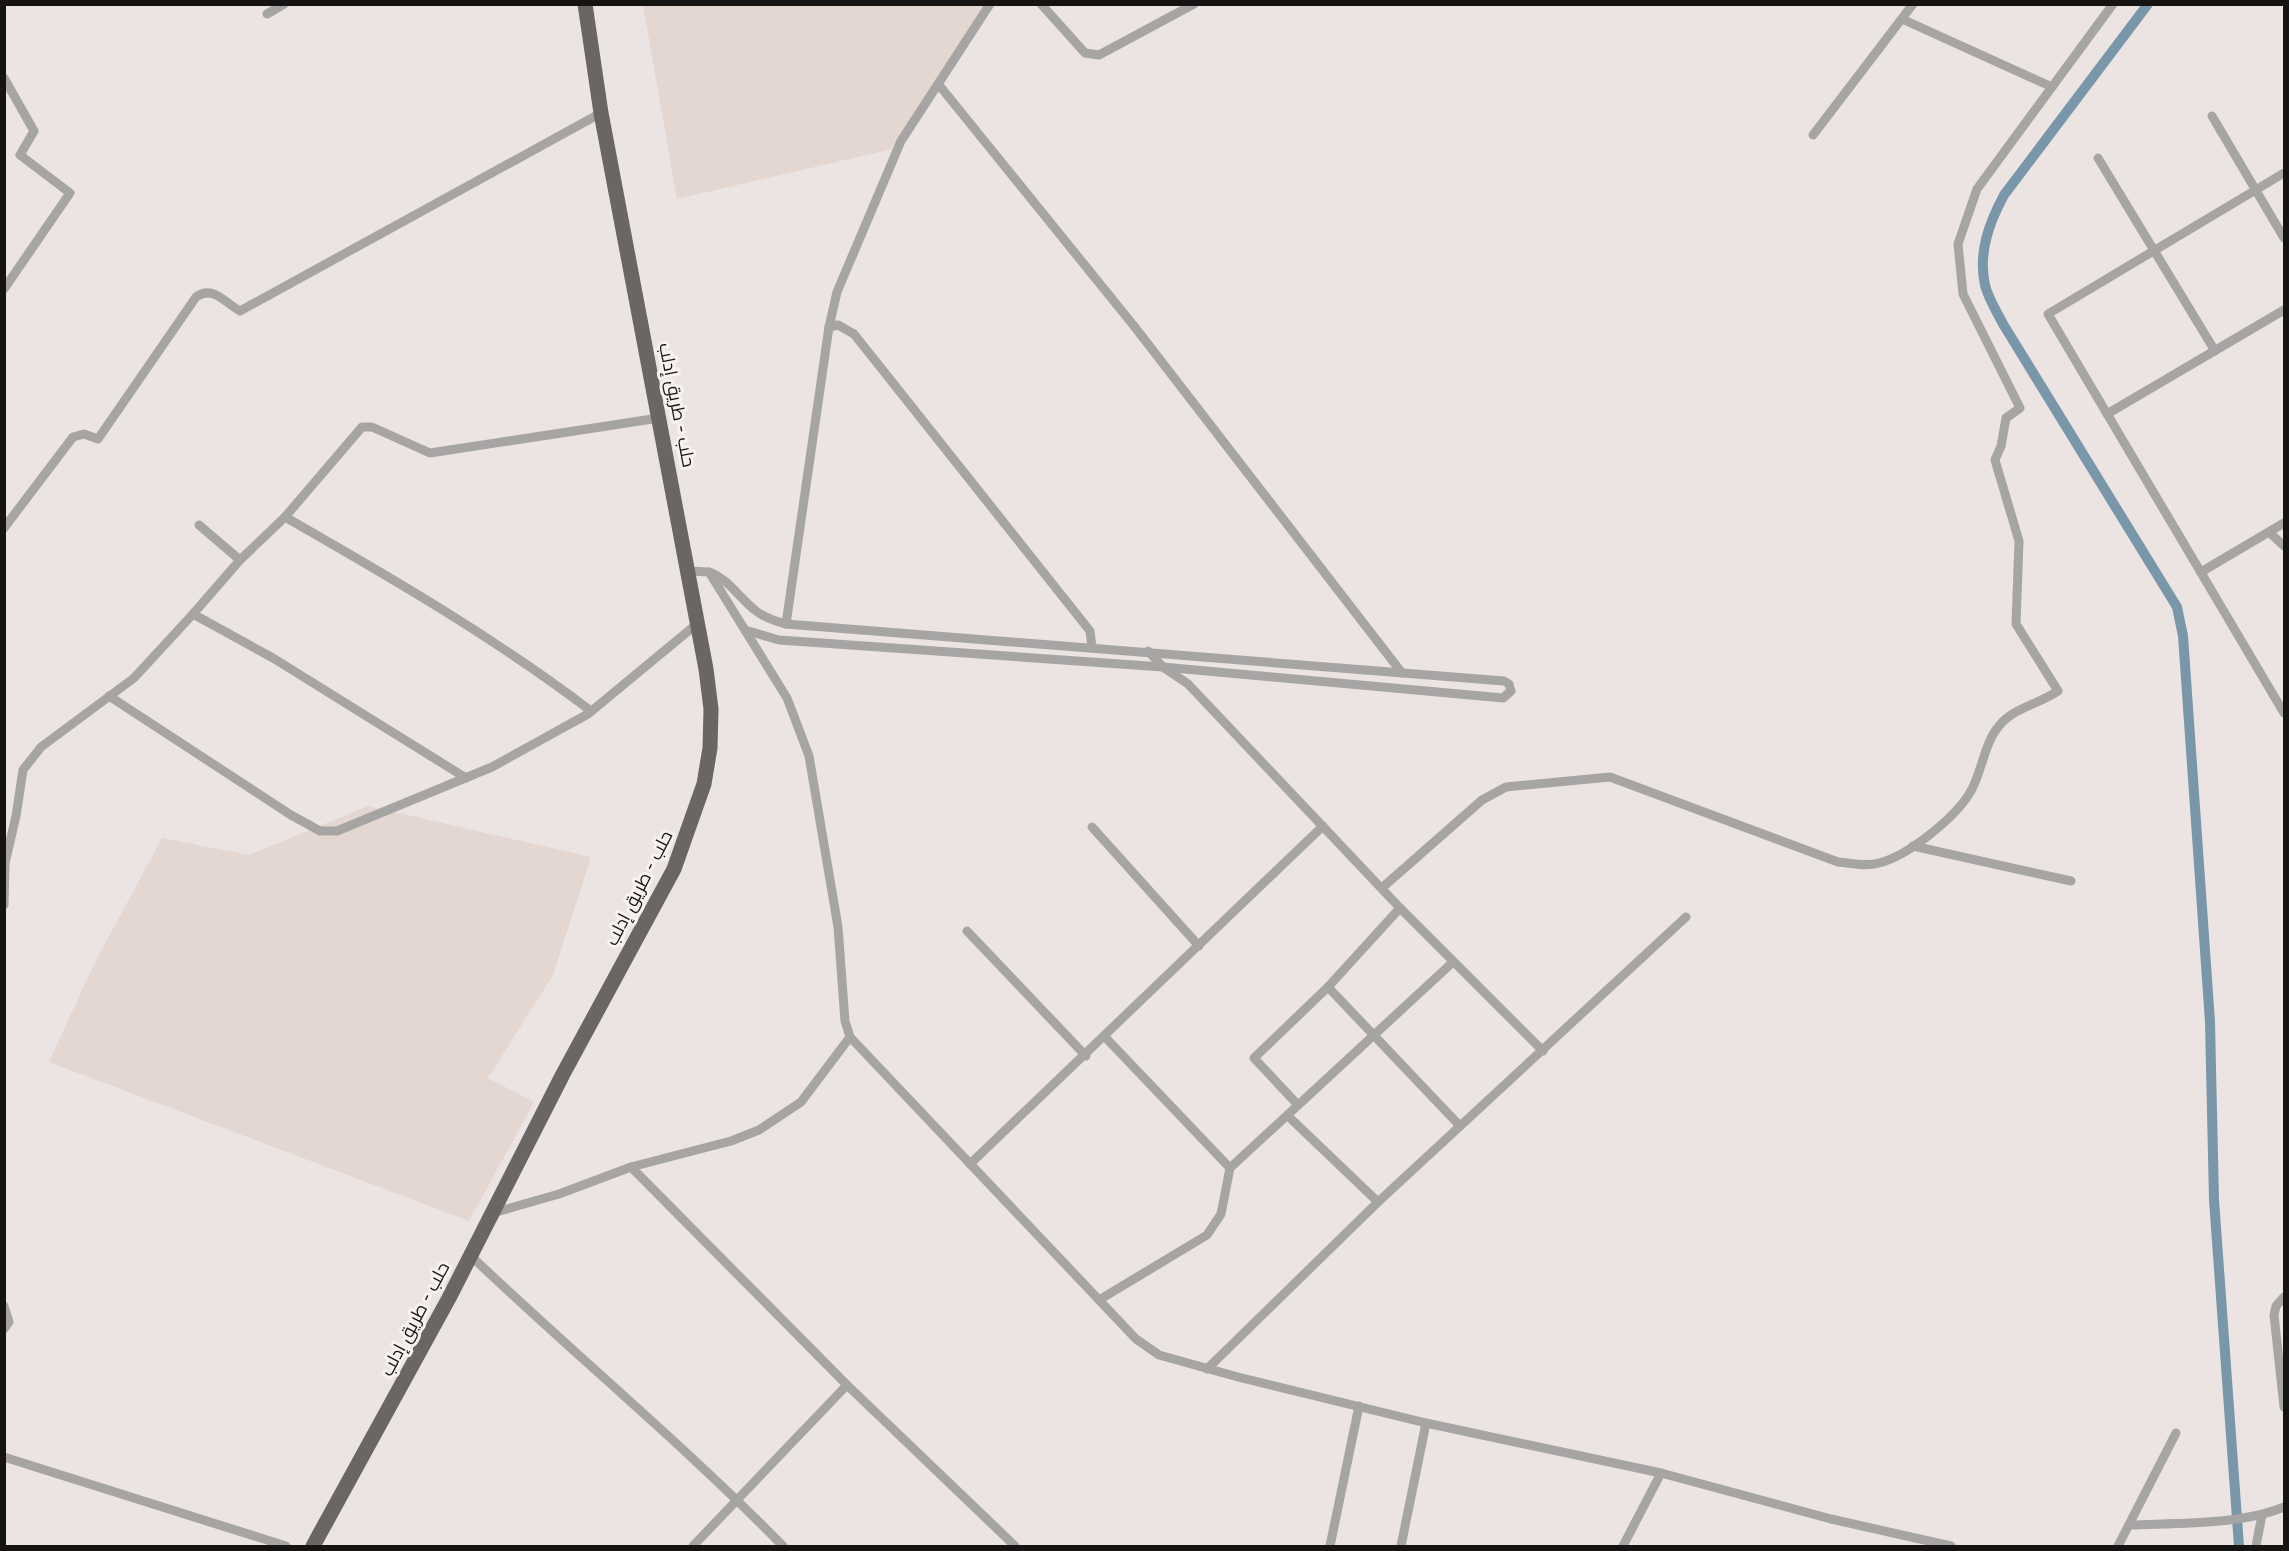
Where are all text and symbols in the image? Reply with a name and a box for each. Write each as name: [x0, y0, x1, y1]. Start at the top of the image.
street label: حلب - طريق إدلب: [653, 341, 700, 469]
street label: حلب - طريق إدلب: [601, 827, 678, 950]
street label: حلب - طريق إدلب: [376, 1258, 455, 1380]

